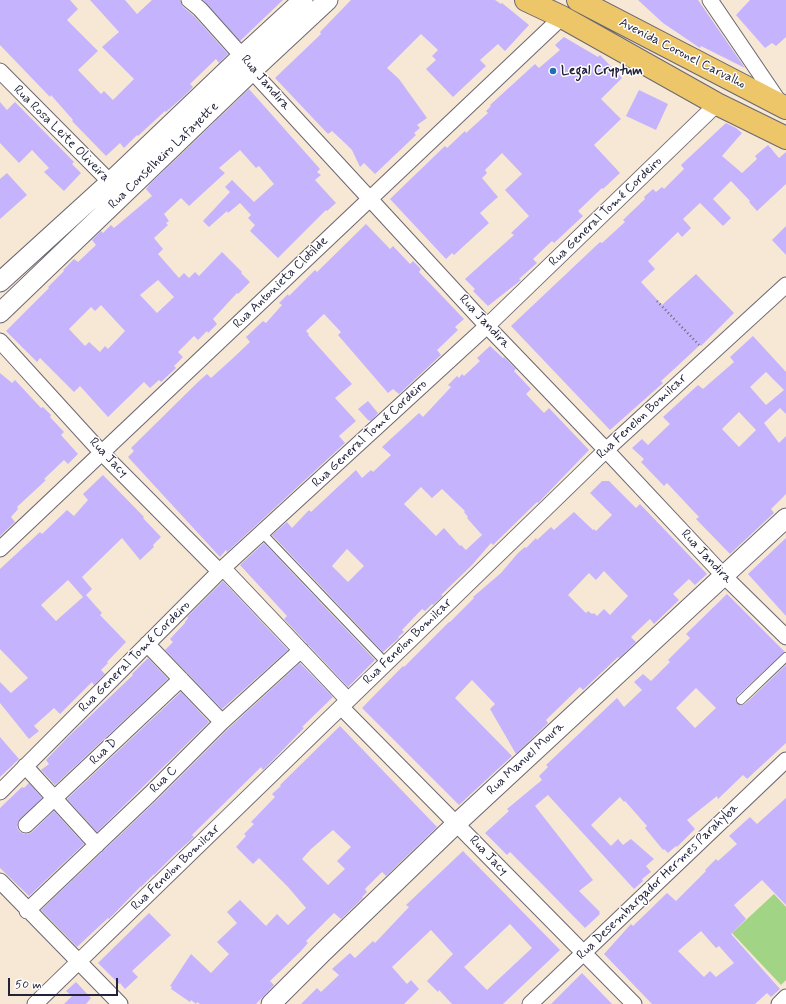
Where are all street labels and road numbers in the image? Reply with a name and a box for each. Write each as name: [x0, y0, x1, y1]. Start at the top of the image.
street label: Avenida Coronel Carvalho: [616, 15, 748, 93]
street label: Rua Jandira: [237, 52, 293, 114]
street label: Rua Rosa Leite Oliveira: [10, 83, 112, 185]
street label: Rua Conselheiro Lafayette: [106, 99, 222, 213]
street label: Rua General Tomé Cordeiro: [546, 154, 666, 270]
street label: Rua Antonieta Clotilde: [230, 234, 332, 332]
street label: Rua Jandira: [455, 292, 513, 352]
street label: Rua Fenelon Bomilcar: [594, 371, 690, 463]
street label: Rua General Tomé Cordeiro: [309, 377, 431, 491]
street label: Rua Jacy: [85, 435, 131, 481]
street label: Rua Jandira: [677, 527, 735, 587]
street label: Rua Fenelon Bomilcar: [360, 596, 456, 688]
street label: Rua General Tomé Cordeiro: [76, 598, 194, 716]
street label: Rua Manuel Moura: [484, 719, 568, 799]
street label: Rua D: [87, 735, 121, 769]
street label: Rua C: [147, 763, 181, 797]
street label: Rua Desembargador Hermes Parahyba: [574, 800, 742, 964]
street label: Rua Fenelon Bomilcar: [128, 822, 224, 914]
street label: Rua Jacy: [465, 833, 511, 879]

